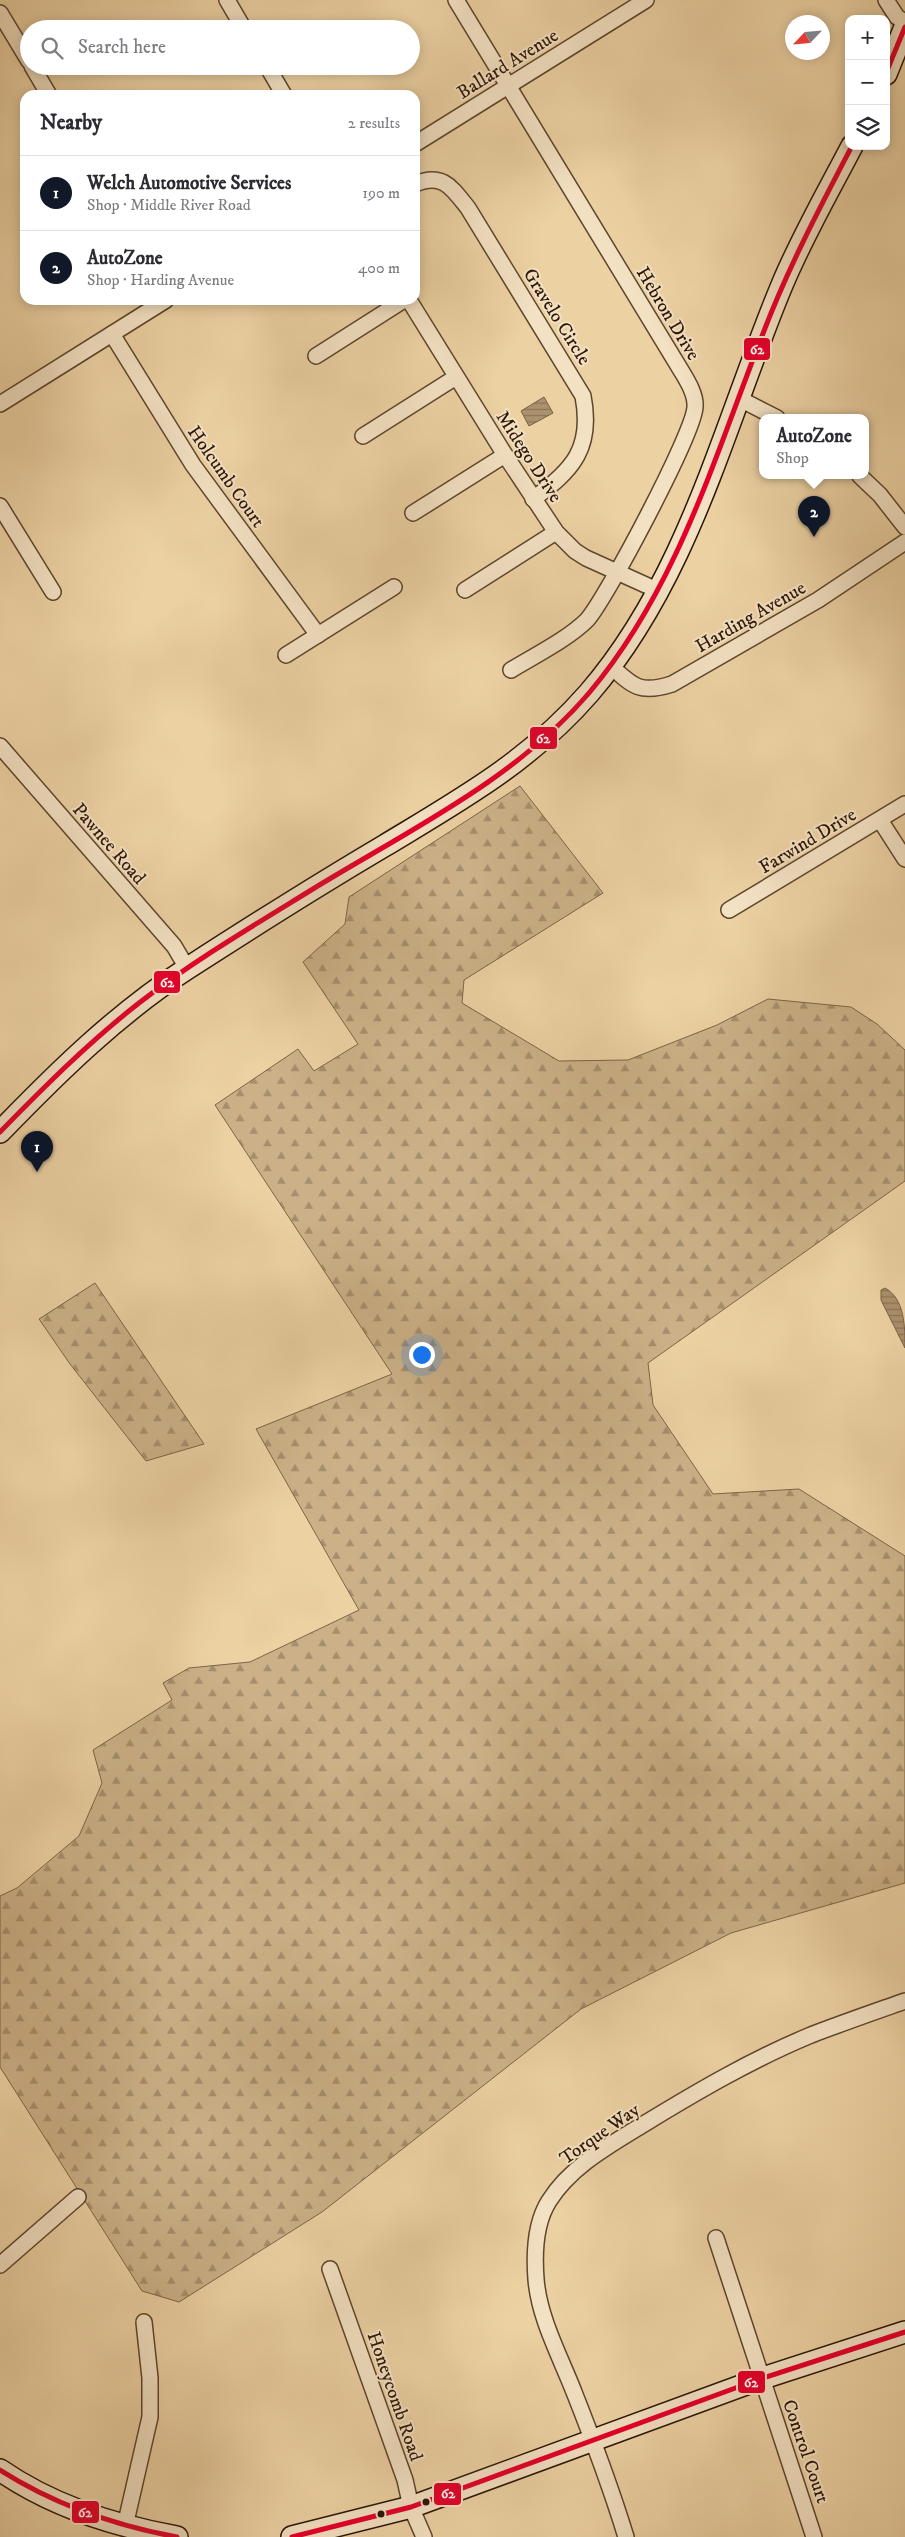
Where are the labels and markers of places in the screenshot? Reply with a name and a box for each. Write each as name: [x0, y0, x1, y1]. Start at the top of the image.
pin: 2: [798, 496, 830, 537]
pin: 1: [21, 1131, 53, 1172]
unlabelled marker: [421, 2497, 431, 2507]
unlabelled marker: [376, 2509, 386, 2519]

